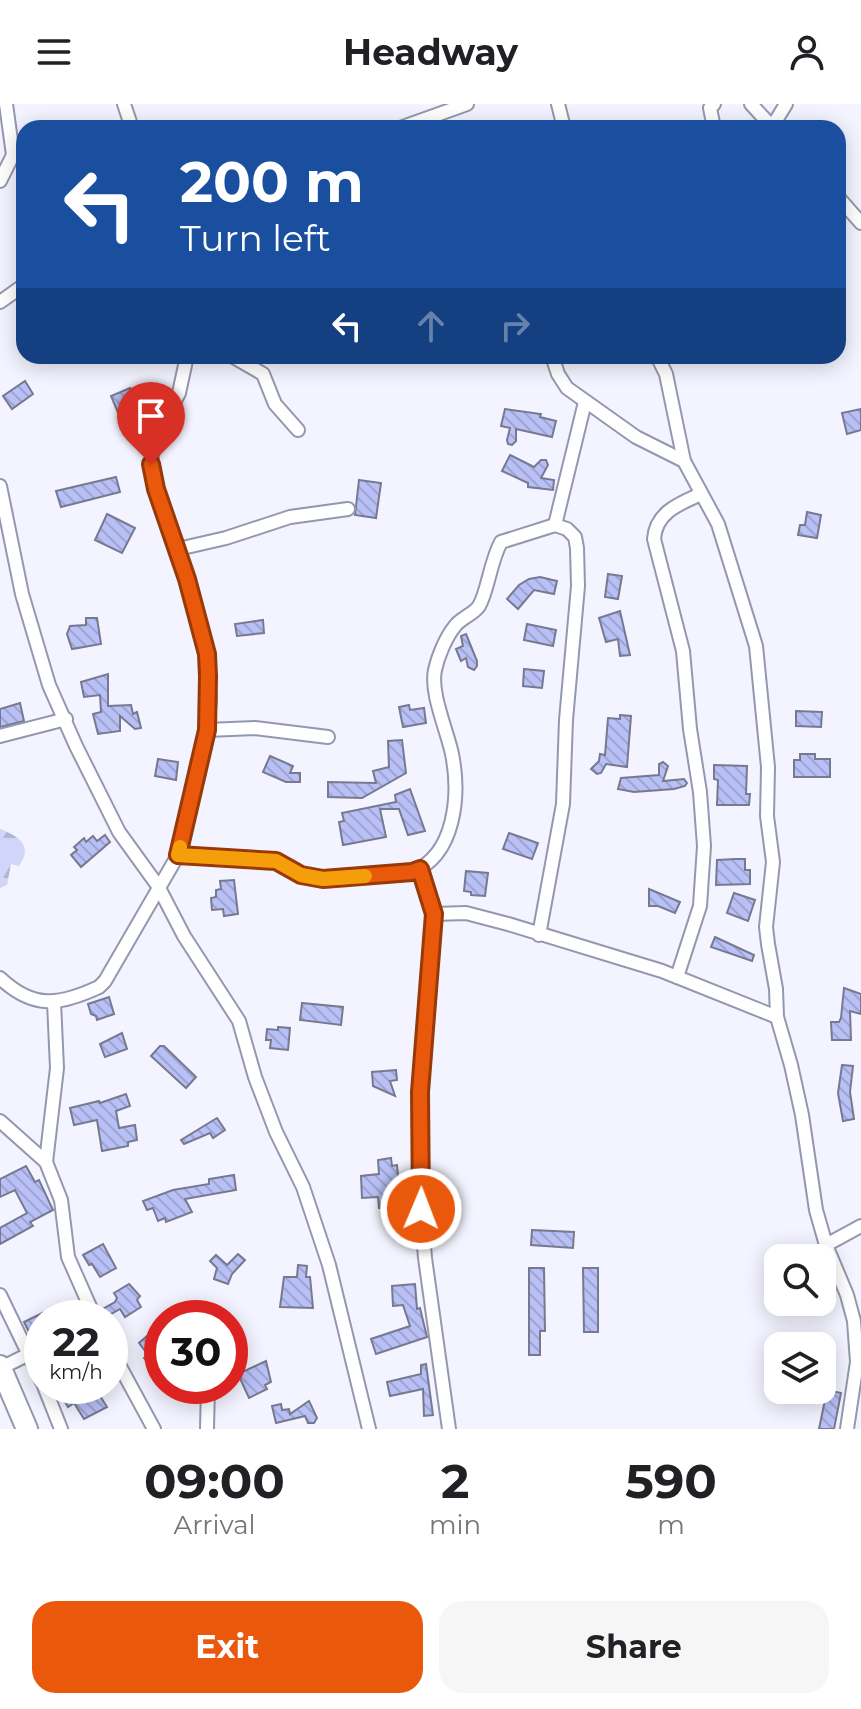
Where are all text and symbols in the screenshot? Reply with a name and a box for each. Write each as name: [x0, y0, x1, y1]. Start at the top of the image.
icon: menu: [32, 30, 76, 74]
text: Headway: [343, 30, 518, 74]
icon: person: [785, 30, 829, 74]
text: 200 m: [180, 148, 364, 216]
icon: left: [48, 152, 152, 256]
text: Turn left: [180, 216, 331, 260]
icon: left: [325, 304, 369, 348]
icon: ahead: [409, 304, 453, 348]
icon: right: [493, 304, 537, 348]
pin: [117, 382, 185, 464]
icon: arrive: [129, 394, 173, 438]
position arrow: [379, 1167, 463, 1251]
map controls: [764, 1244, 836, 1404]
button: search: [764, 1244, 836, 1316]
speed limit sign: 30: [144, 1300, 248, 1404]
text: 22: [52, 1317, 100, 1366]
button: layers: [764, 1332, 836, 1404]
text: km/h: [49, 1360, 103, 1384]
text: 09:00: [144, 1452, 285, 1510]
text: 2: [441, 1452, 469, 1510]
text: 590: [625, 1452, 717, 1510]
text: Arrival: [173, 1509, 256, 1541]
text: min: [429, 1509, 481, 1541]
text: m: [657, 1509, 685, 1541]
button: Exit: [32, 1601, 423, 1693]
button: Share: [439, 1601, 829, 1693]

